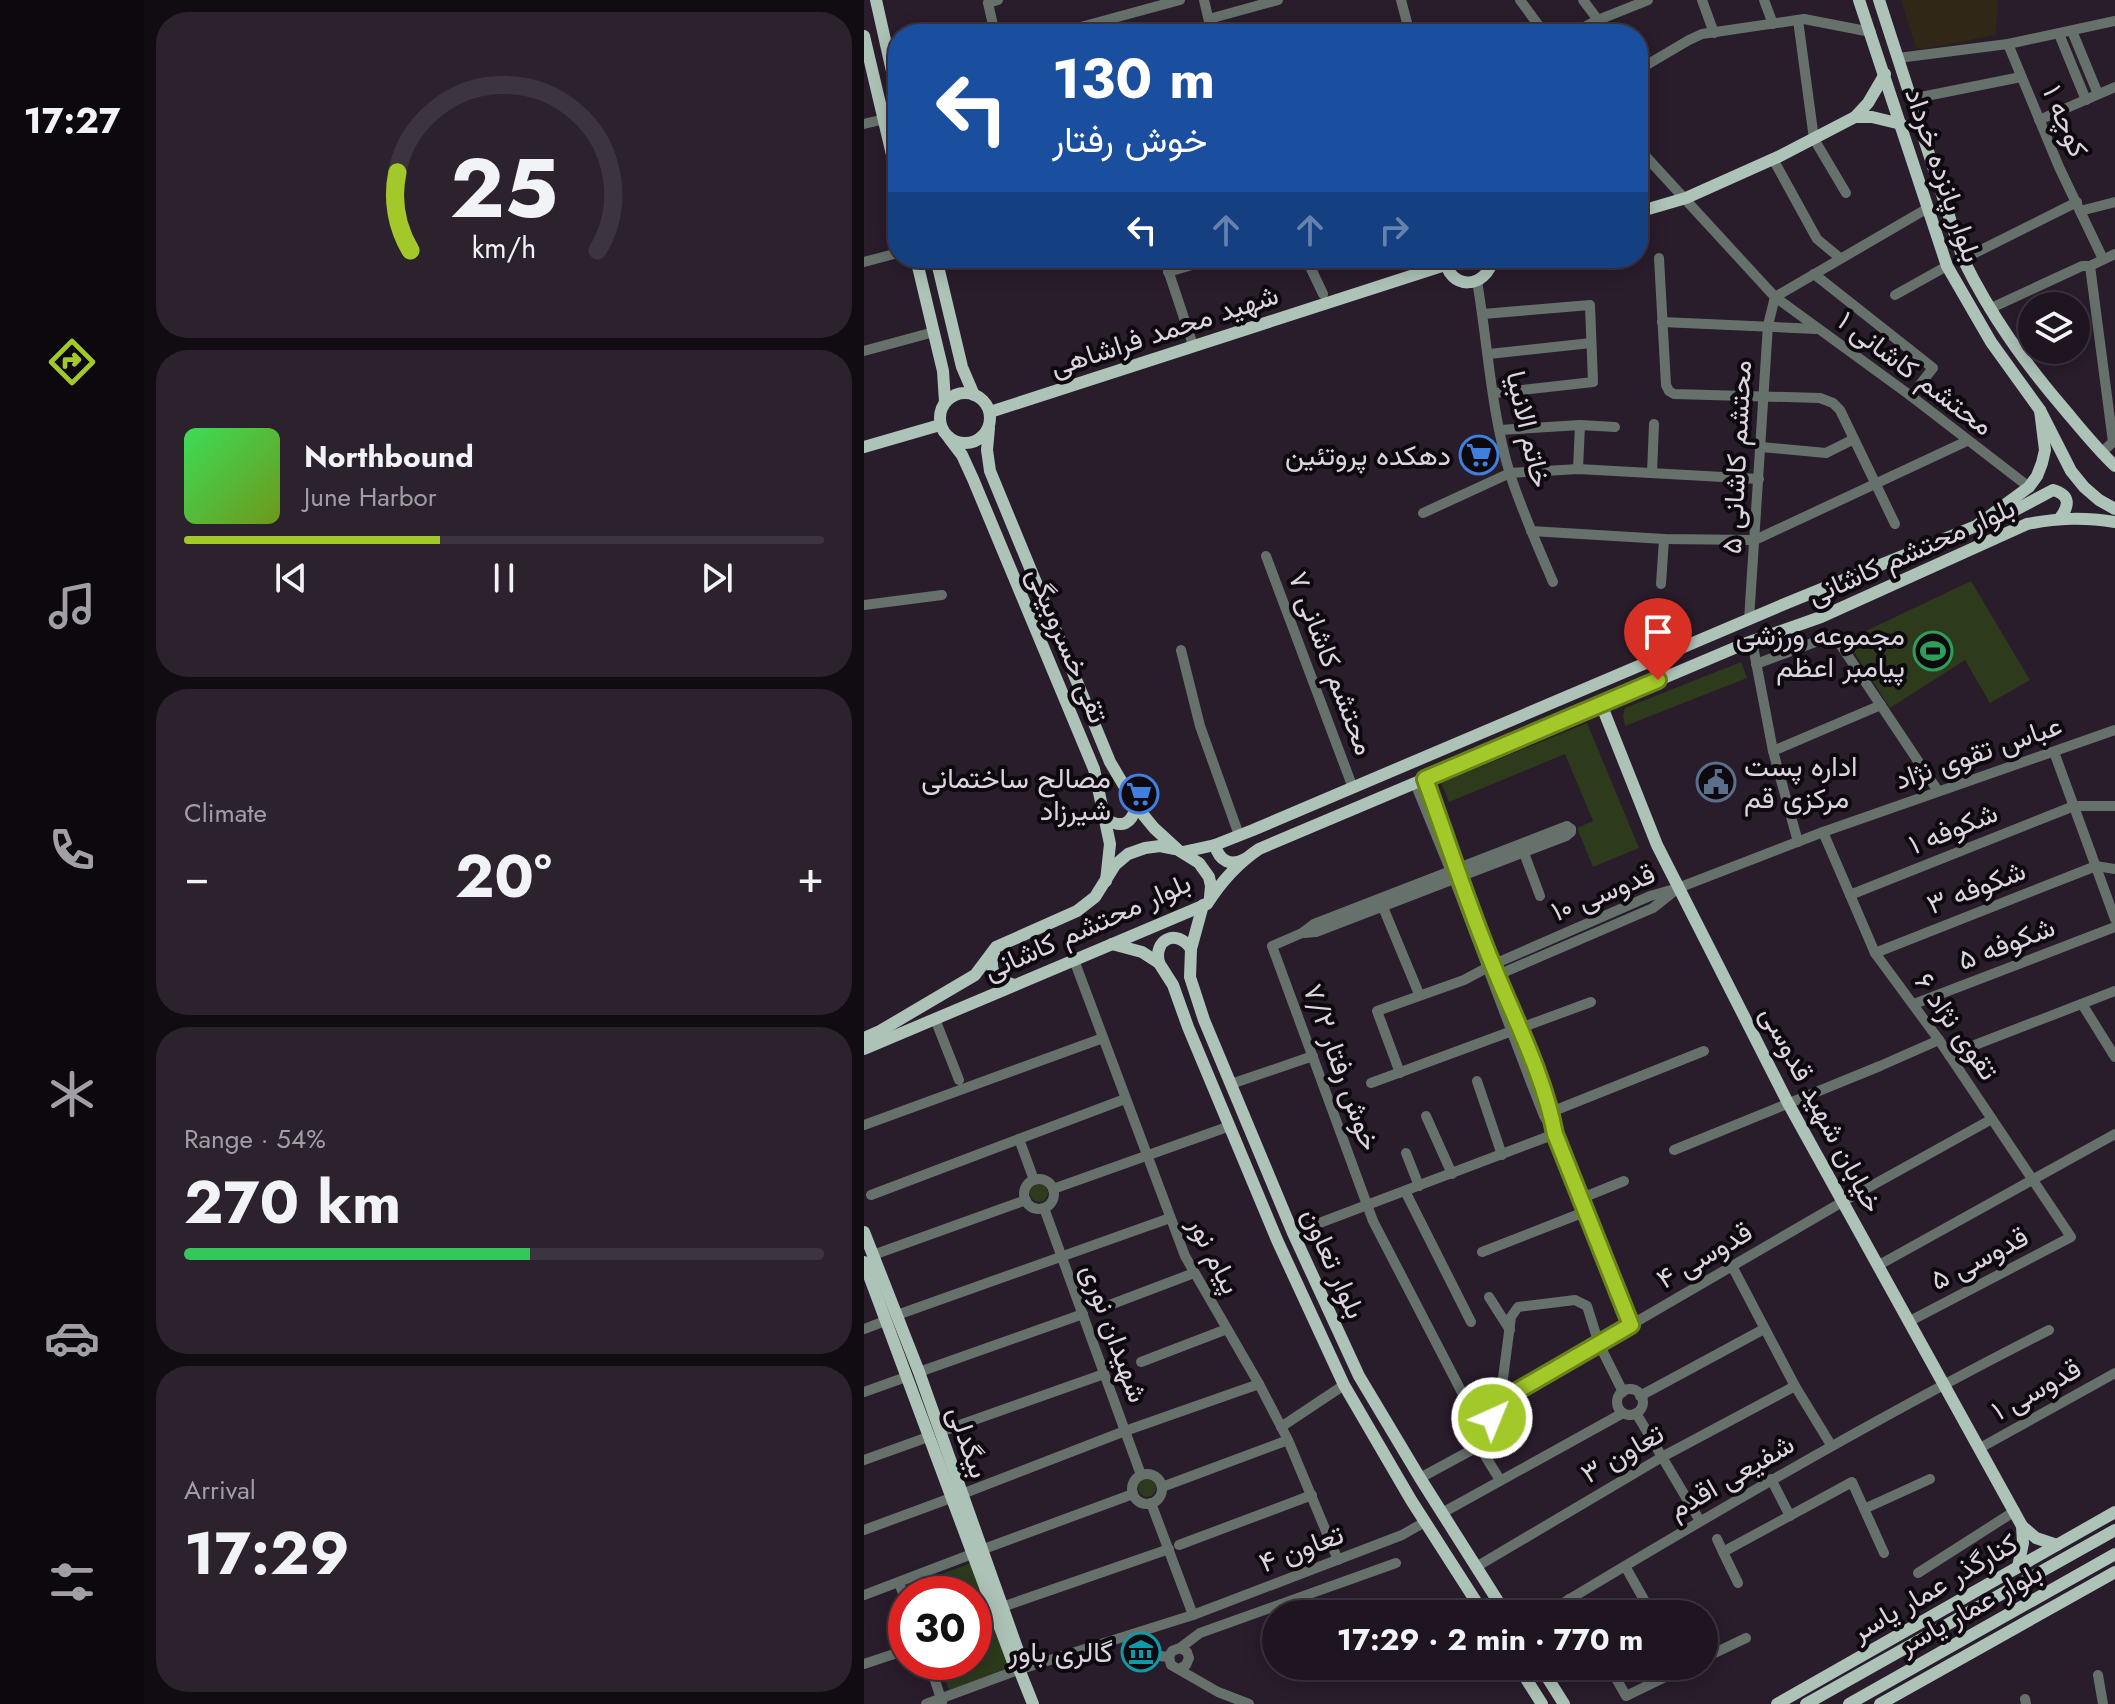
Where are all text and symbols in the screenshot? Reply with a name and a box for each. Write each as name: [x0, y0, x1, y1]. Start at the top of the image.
text: 130 m: [1052, 38, 1215, 119]
icon: left: [920, 56, 1024, 160]
street label: کوچه ۱: [2032, 79, 2099, 164]
street label: بلوار پانزده خرداد: [1894, 82, 1993, 268]
text: 17:27: [24, 94, 120, 146]
text: خوش رفتار: [1052, 113, 1207, 165]
text: 25: [450, 128, 558, 248]
icon: left: [1120, 208, 1164, 252]
icon: ahead: [1204, 208, 1248, 252]
icon: ahead: [1288, 208, 1332, 252]
icon: right: [1372, 208, 1416, 252]
text: km/h: [472, 227, 536, 269]
street label: شهید محمد فراشاهی: [1045, 274, 1284, 387]
map controls: [2018, 292, 2090, 364]
button: layers: [2018, 292, 2090, 364]
street label: محتشم کاشانی ۱: [1829, 301, 2002, 446]
icon: directions: [44, 334, 100, 390]
street label: محتشم کاشانی ۵: [1711, 359, 1762, 555]
street label: خاتم الانبیا: [1495, 367, 1562, 491]
supermarket icon: دهکده پروتئین: [1458, 434, 1500, 476]
text: Northbound: [304, 435, 474, 478]
place label: دهکده پروتئین: [1285, 435, 1451, 476]
text: June Harbor: [304, 478, 437, 516]
street label: بلوار محتشم کاشانی: [1801, 487, 2022, 616]
icon: previous: [269, 556, 313, 600]
icon: pause: [482, 556, 526, 600]
icon: next: [695, 556, 739, 600]
street label: تقی خسروبیگی: [1016, 561, 1119, 730]
street label: محتشم کاشانی ۷: [1278, 565, 1385, 761]
icon: music: [44, 578, 100, 634]
pin: [1624, 598, 1692, 680]
icon: arrive: [1636, 610, 1680, 654]
place label: مجموعه ورزشی پیامبر اعظم: [1736, 615, 1905, 688]
sports icon: مجموعه ورزشی پیامبر اعظم: [1912, 630, 1954, 672]
street label: عباس تقوی نژاد: [1889, 705, 2067, 800]
place label: اداره پست مرکزی قم: [1744, 746, 1858, 819]
place label: مصالح ساختمانی شیرزاد: [921, 758, 1111, 831]
public building icon: اداره پست مرکزی قم: [1695, 761, 1737, 803]
supermarket icon: مصالح ساختمانی شیرزاد: [1118, 773, 1160, 815]
street label: شکوفه ۱: [1903, 792, 2004, 865]
text: Climate: [184, 794, 267, 832]
icon: phone: [44, 822, 100, 878]
text: 20°: [455, 833, 552, 920]
text: −: [184, 845, 210, 909]
text: +: [797, 845, 824, 909]
street label: شکوفه ۳: [1921, 850, 2032, 925]
street label: قدوسی ۱۰: [1545, 853, 1661, 932]
street label: بلوار محتشم کاشانی: [977, 862, 1198, 991]
street label: شکوفه ۵: [1952, 906, 2061, 981]
street label: تقوی نژاد ۶: [1904, 964, 2009, 1089]
street label: خوش رفتار ۷/۲: [1292, 978, 1391, 1156]
street label: خیابان شهید قدوسی: [1750, 998, 1893, 1220]
icon: climate: [44, 1066, 100, 1122]
text: Range · 54%: [184, 1120, 326, 1158]
text: 270 km: [184, 1159, 401, 1246]
street label: بلوار تعاون: [1291, 1201, 1376, 1325]
street label: پیام نور: [1177, 1208, 1251, 1301]
street label: قدوسی ۴: [1649, 1211, 1760, 1299]
street label: قدوسی ۵: [1923, 1216, 2035, 1301]
street label: شهیدان نوری: [1071, 1258, 1159, 1408]
icon: car: [44, 1310, 100, 1366]
street label: قدوسی ۱: [1984, 1348, 2089, 1431]
position arrow: [1450, 1376, 1534, 1460]
street label: بیگدلی: [937, 1401, 1000, 1484]
street label: تعاون ۳: [1573, 1413, 1672, 1494]
street label: شفیعی اقدم: [1661, 1424, 1802, 1529]
text: Arrival: [184, 1471, 256, 1509]
text: 17:29: [184, 1510, 350, 1597]
street label: تعاون ۴: [1253, 1514, 1349, 1583]
street label: کنارگذر عمار یاسر: [1842, 1523, 2025, 1652]
street label: بلوار عمار یاسر: [1890, 1552, 2050, 1665]
icon: filters: [44, 1554, 100, 1610]
speed limit sign: 30: [888, 1576, 992, 1680]
text: 17:29 · 2 min · 770 m: [1337, 1618, 1643, 1661]
museum icon: گالری باور: [1120, 1631, 1162, 1673]
place label: گالری باور: [1008, 1632, 1113, 1673]

